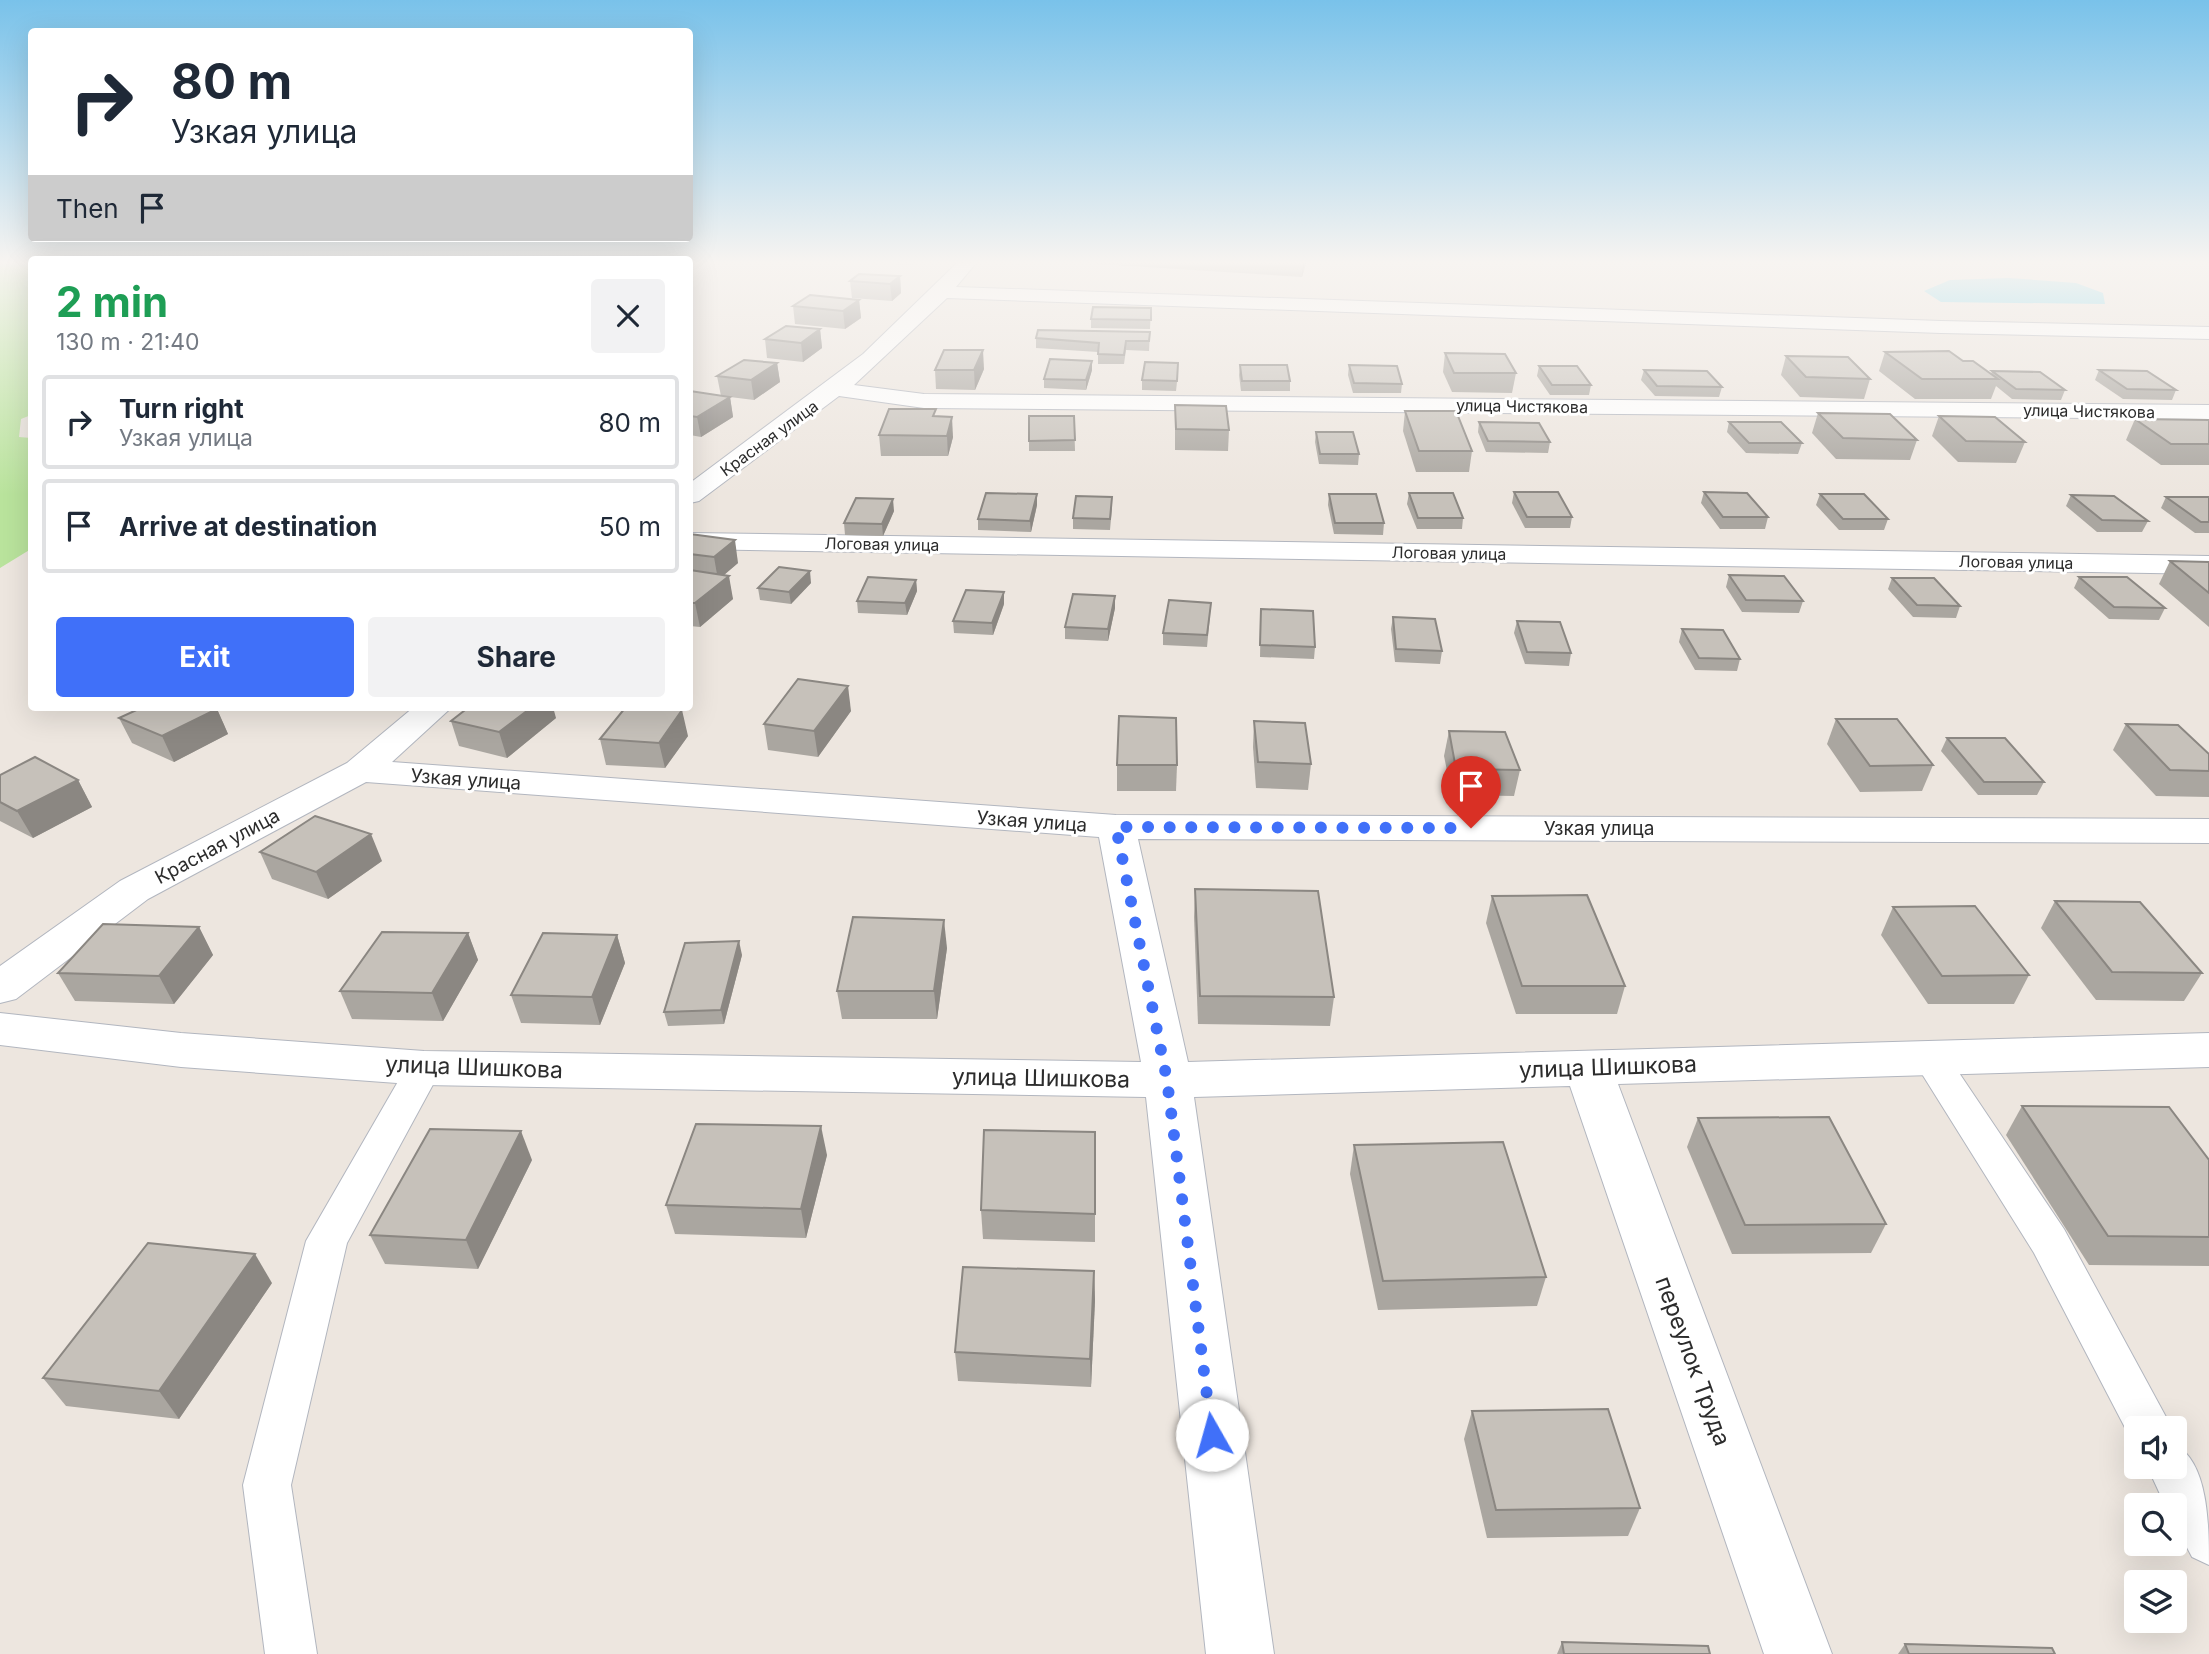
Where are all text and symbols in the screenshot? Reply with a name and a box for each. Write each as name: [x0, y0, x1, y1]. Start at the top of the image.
text: 80 m: [171, 52, 292, 111]
icon: right: [56, 56, 147, 147]
text: Узкая улица: [171, 112, 357, 151]
icon: arrive: [133, 189, 171, 227]
text: Then: [56, 193, 119, 224]
text: 2 min: [56, 276, 168, 327]
button: close: [591, 279, 665, 353]
text: 130 m · 21:40: [56, 328, 200, 356]
text: Turn right: [119, 393, 244, 424]
street label: улица Чистякова: [1456, 395, 1588, 417]
street label: Красная улица: [716, 396, 822, 480]
street label: улица Чистякова: [2023, 400, 2155, 422]
icon: right: [60, 403, 98, 441]
text: 80 m: [598, 407, 661, 438]
text: Узкая улица: [119, 424, 253, 452]
icon: arrive: [60, 507, 98, 545]
text: Arrive at destination: [119, 511, 378, 542]
text: 50 m: [599, 511, 661, 542]
street label: Логовая улица: [824, 533, 940, 555]
street label: Логовая улица: [1391, 542, 1507, 564]
street label: Логовая улица: [1958, 551, 2074, 573]
button: Exit: [56, 617, 354, 697]
button: Share: [368, 617, 665, 697]
pin: [1441, 756, 1501, 828]
street label: Узкая улица: [410, 764, 522, 795]
icon: arrive: [1452, 767, 1490, 805]
street label: Красная улица: [151, 804, 284, 889]
street label: Узкая улица: [976, 806, 1088, 837]
street label: Узкая улица: [1544, 817, 1654, 840]
street label: улица Шишкова: [385, 1050, 563, 1084]
street label: улица Шишкова: [1519, 1050, 1697, 1084]
street label: улица Шишкова: [952, 1062, 1130, 1094]
street label: переулок Труда: [1649, 1272, 1737, 1450]
position arrow: [1175, 1398, 1249, 1472]
map controls: [2124, 1416, 2187, 1633]
button: sound: [2124, 1416, 2187, 1479]
button: search: [2124, 1493, 2187, 1556]
button: layers: [2124, 1570, 2187, 1633]

